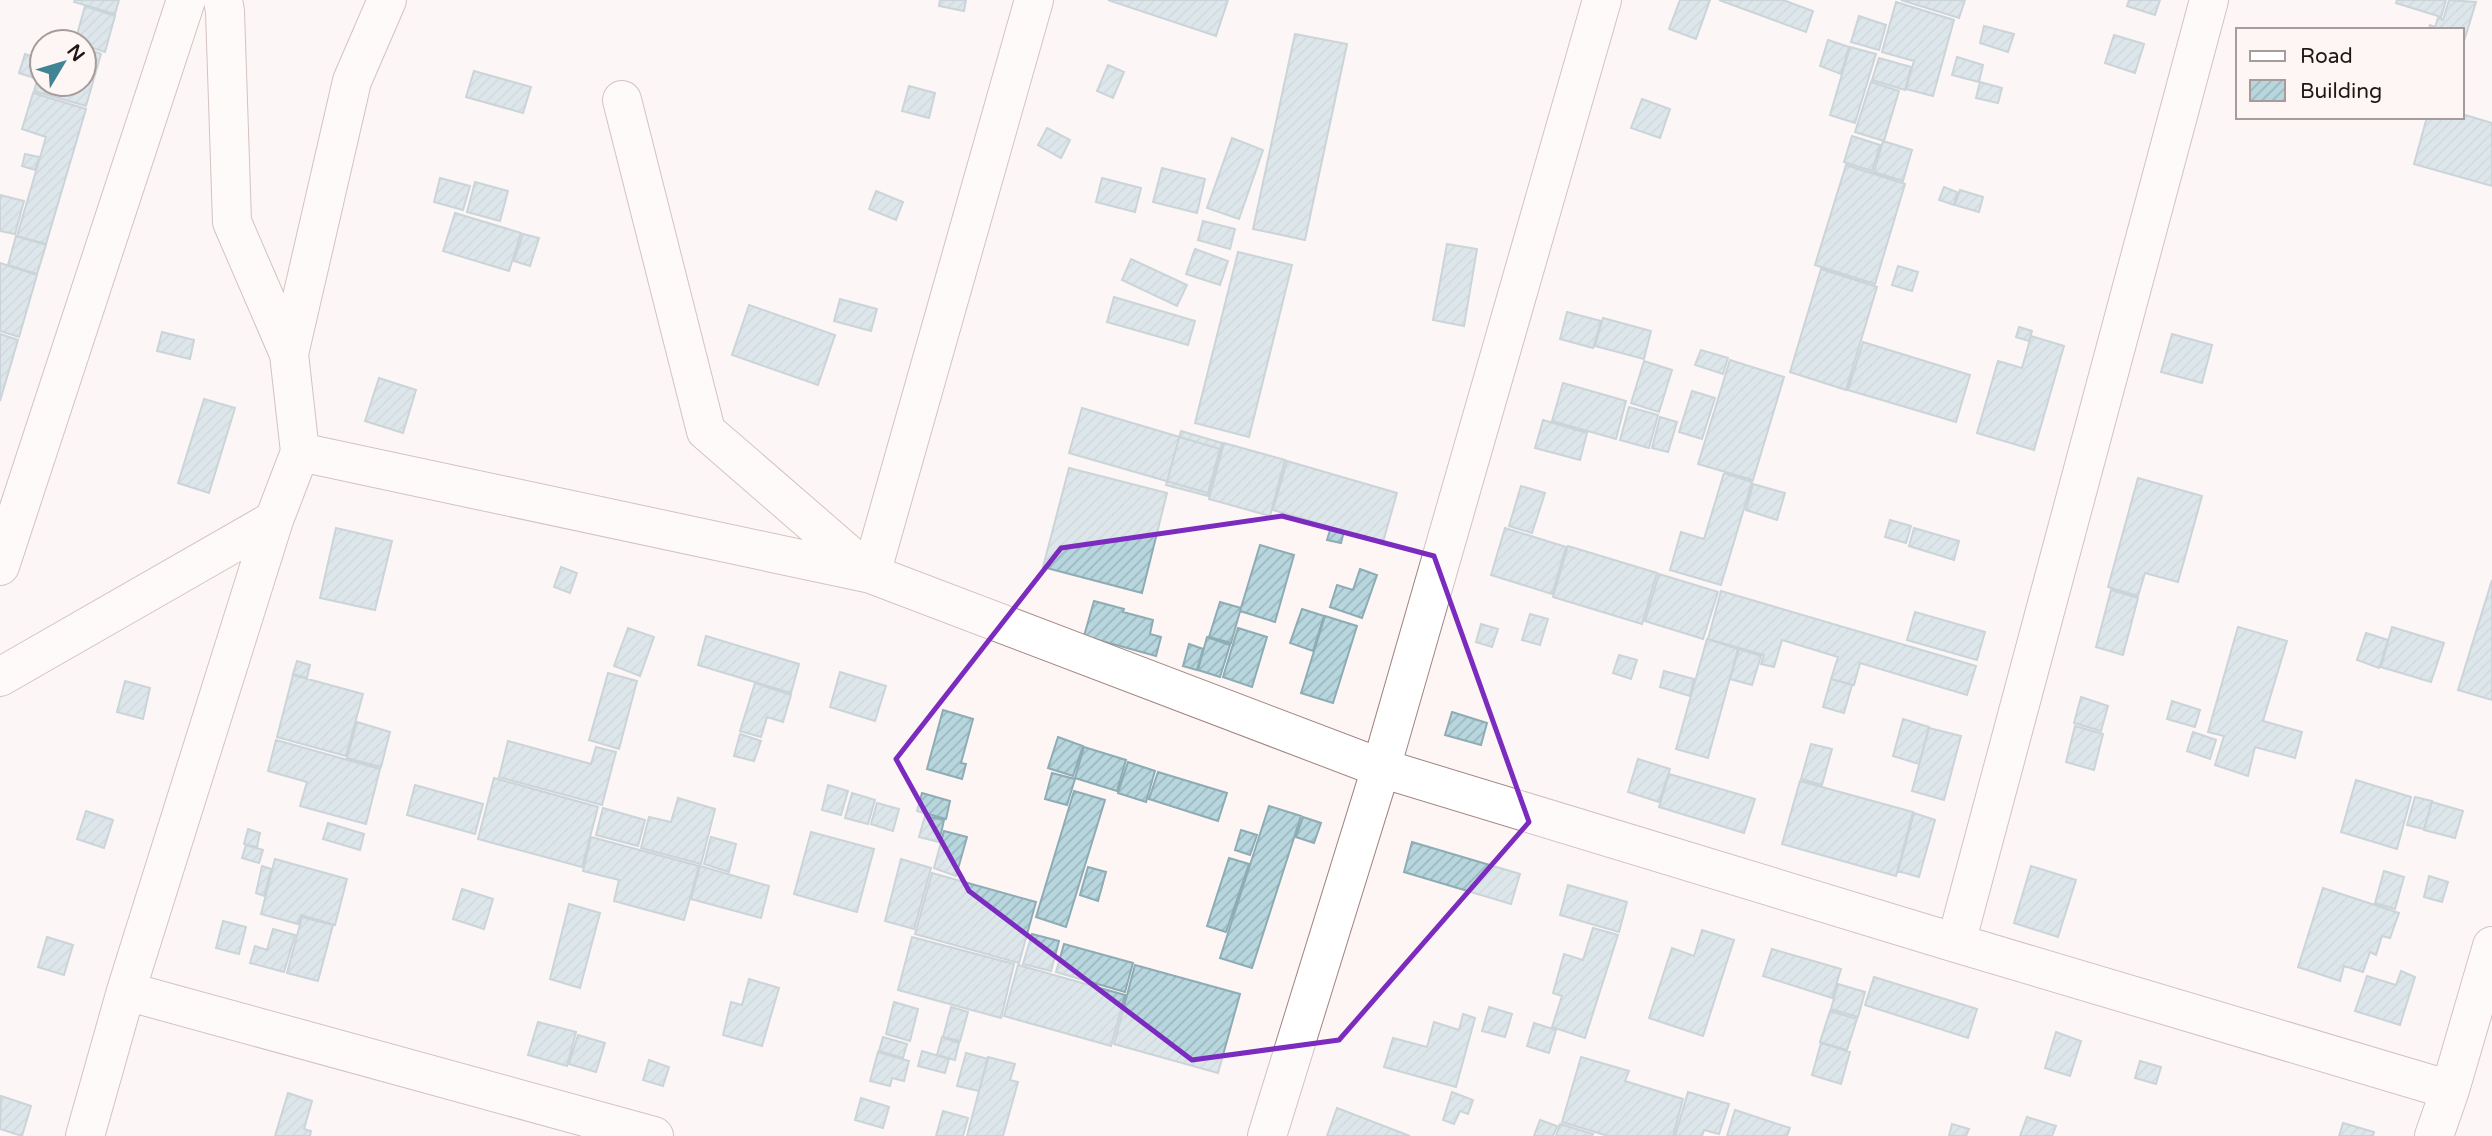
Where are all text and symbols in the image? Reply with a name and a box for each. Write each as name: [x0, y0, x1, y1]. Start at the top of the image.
north arrow: [28, 28, 98, 98]
legend: [2236, 28, 2464, 119]
text: N: [62, 40, 89, 66]
text: Road: [2300, 44, 2353, 69]
text: Building: [2300, 79, 2382, 104]

